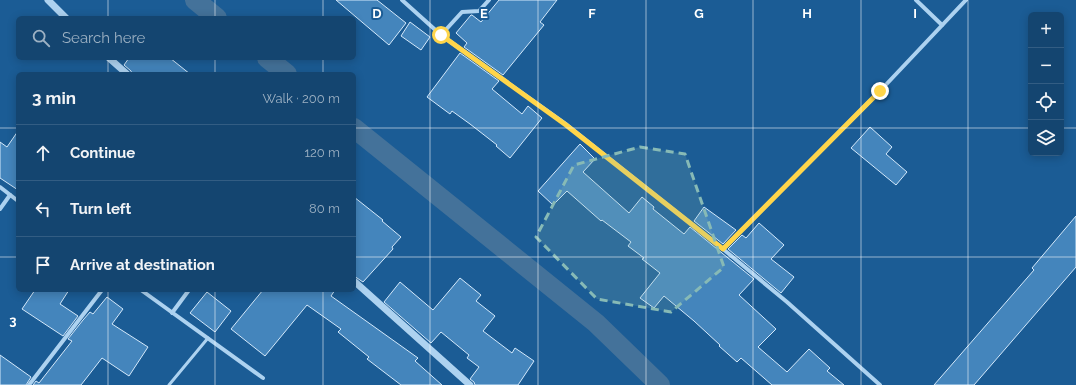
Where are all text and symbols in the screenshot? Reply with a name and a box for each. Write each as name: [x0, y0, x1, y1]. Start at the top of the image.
text: D: [372, 6, 382, 21]
text: E: [480, 6, 488, 21]
text: F: [588, 6, 596, 21]
text: G: [694, 6, 704, 21]
text: H: [802, 6, 812, 21]
text: I: [913, 6, 917, 21]
map controls: [1028, 12, 1064, 156]
button: +: [1028, 12, 1064, 48]
search box: [16, 16, 356, 60]
route start: [432, 26, 450, 44]
icon: search: [30, 27, 52, 49]
text: Search here: [62, 29, 145, 47]
button: −: [1028, 48, 1064, 84]
route end: [871, 82, 889, 100]
button: locate: [1028, 84, 1064, 120]
text: 3 min: [32, 88, 76, 108]
text: Walk · 200 m: [263, 91, 340, 106]
button: layers: [1028, 120, 1064, 156]
icon: ahead: [32, 142, 54, 164]
text: Continue: [70, 144, 135, 162]
text: 120 m: [304, 145, 340, 160]
icon: left: [32, 198, 54, 220]
text: Turn left: [70, 200, 131, 218]
text: 80 m: [309, 201, 340, 216]
icon: arrive: [32, 254, 54, 276]
text: Arrive at destination: [70, 256, 215, 274]
text: 3: [9, 313, 17, 328]

